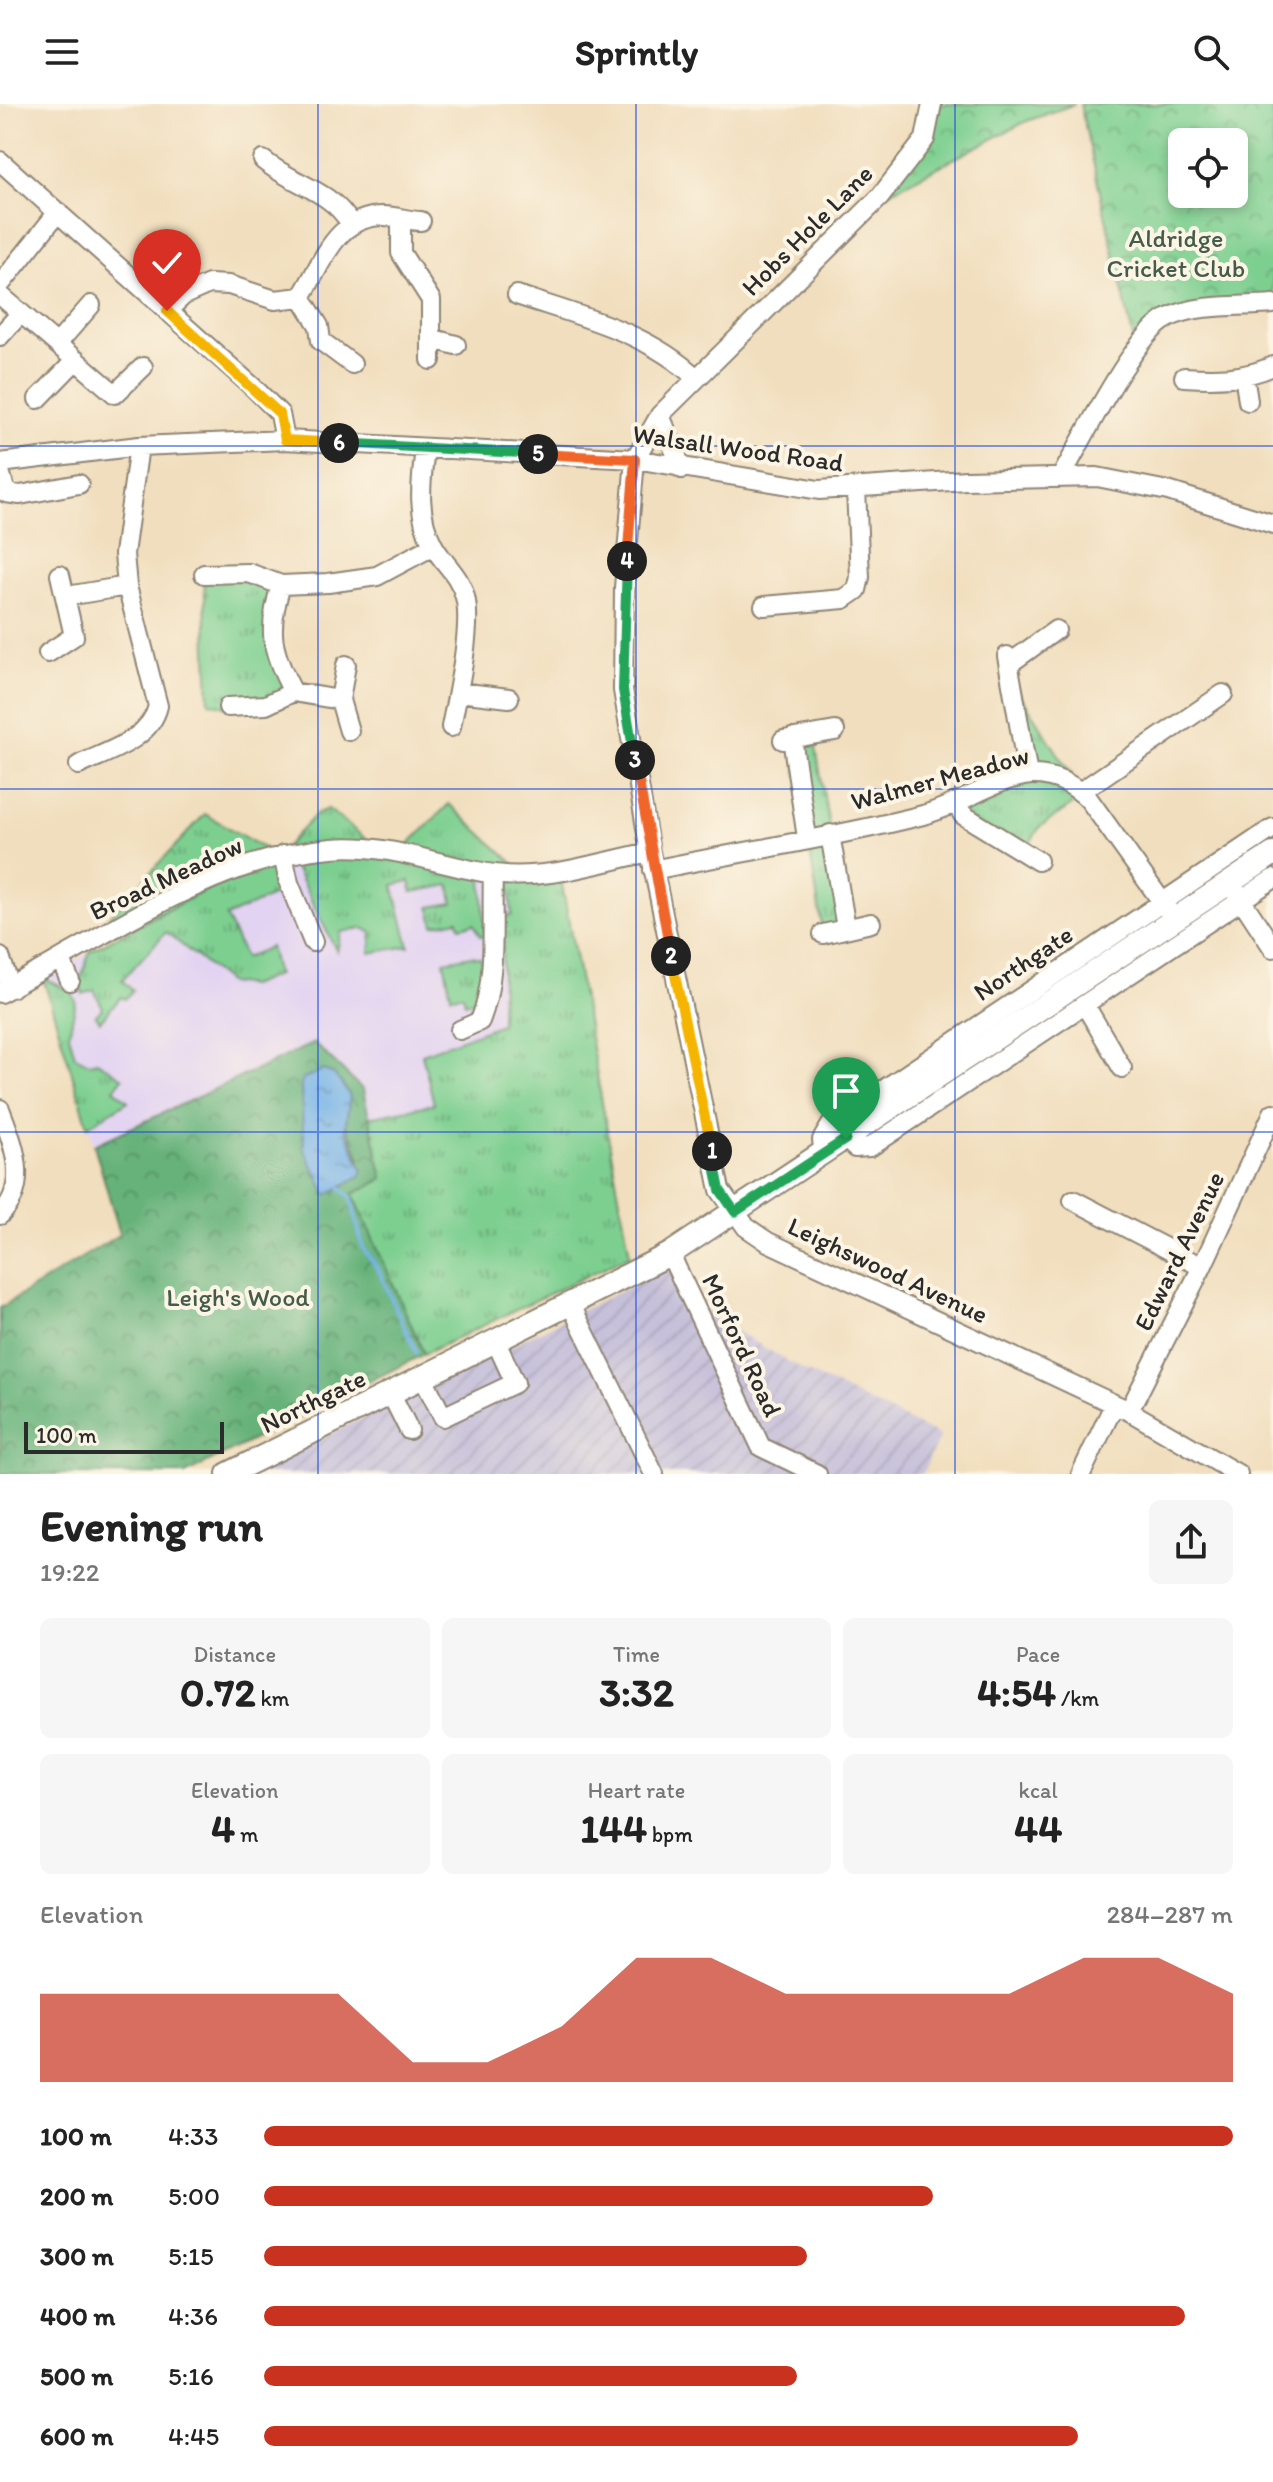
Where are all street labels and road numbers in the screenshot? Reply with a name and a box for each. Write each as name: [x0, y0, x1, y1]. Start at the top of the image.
street label: Hobs Hole Lane: [735, 158, 879, 302]
street label: Walsall Wood Road: [631, 417, 845, 479]
street label: Walmer Meadow: [847, 739, 1033, 817]
street label: Broad Meadow: [84, 829, 248, 927]
street label: Northgate: [967, 918, 1079, 1008]
street label: Edward Avenue: [1127, 1166, 1231, 1336]
street label: Leighswood Avenue: [783, 1210, 993, 1330]
street label: Morford Road: [695, 1268, 789, 1422]
street label: Northgate: [255, 1362, 371, 1440]

